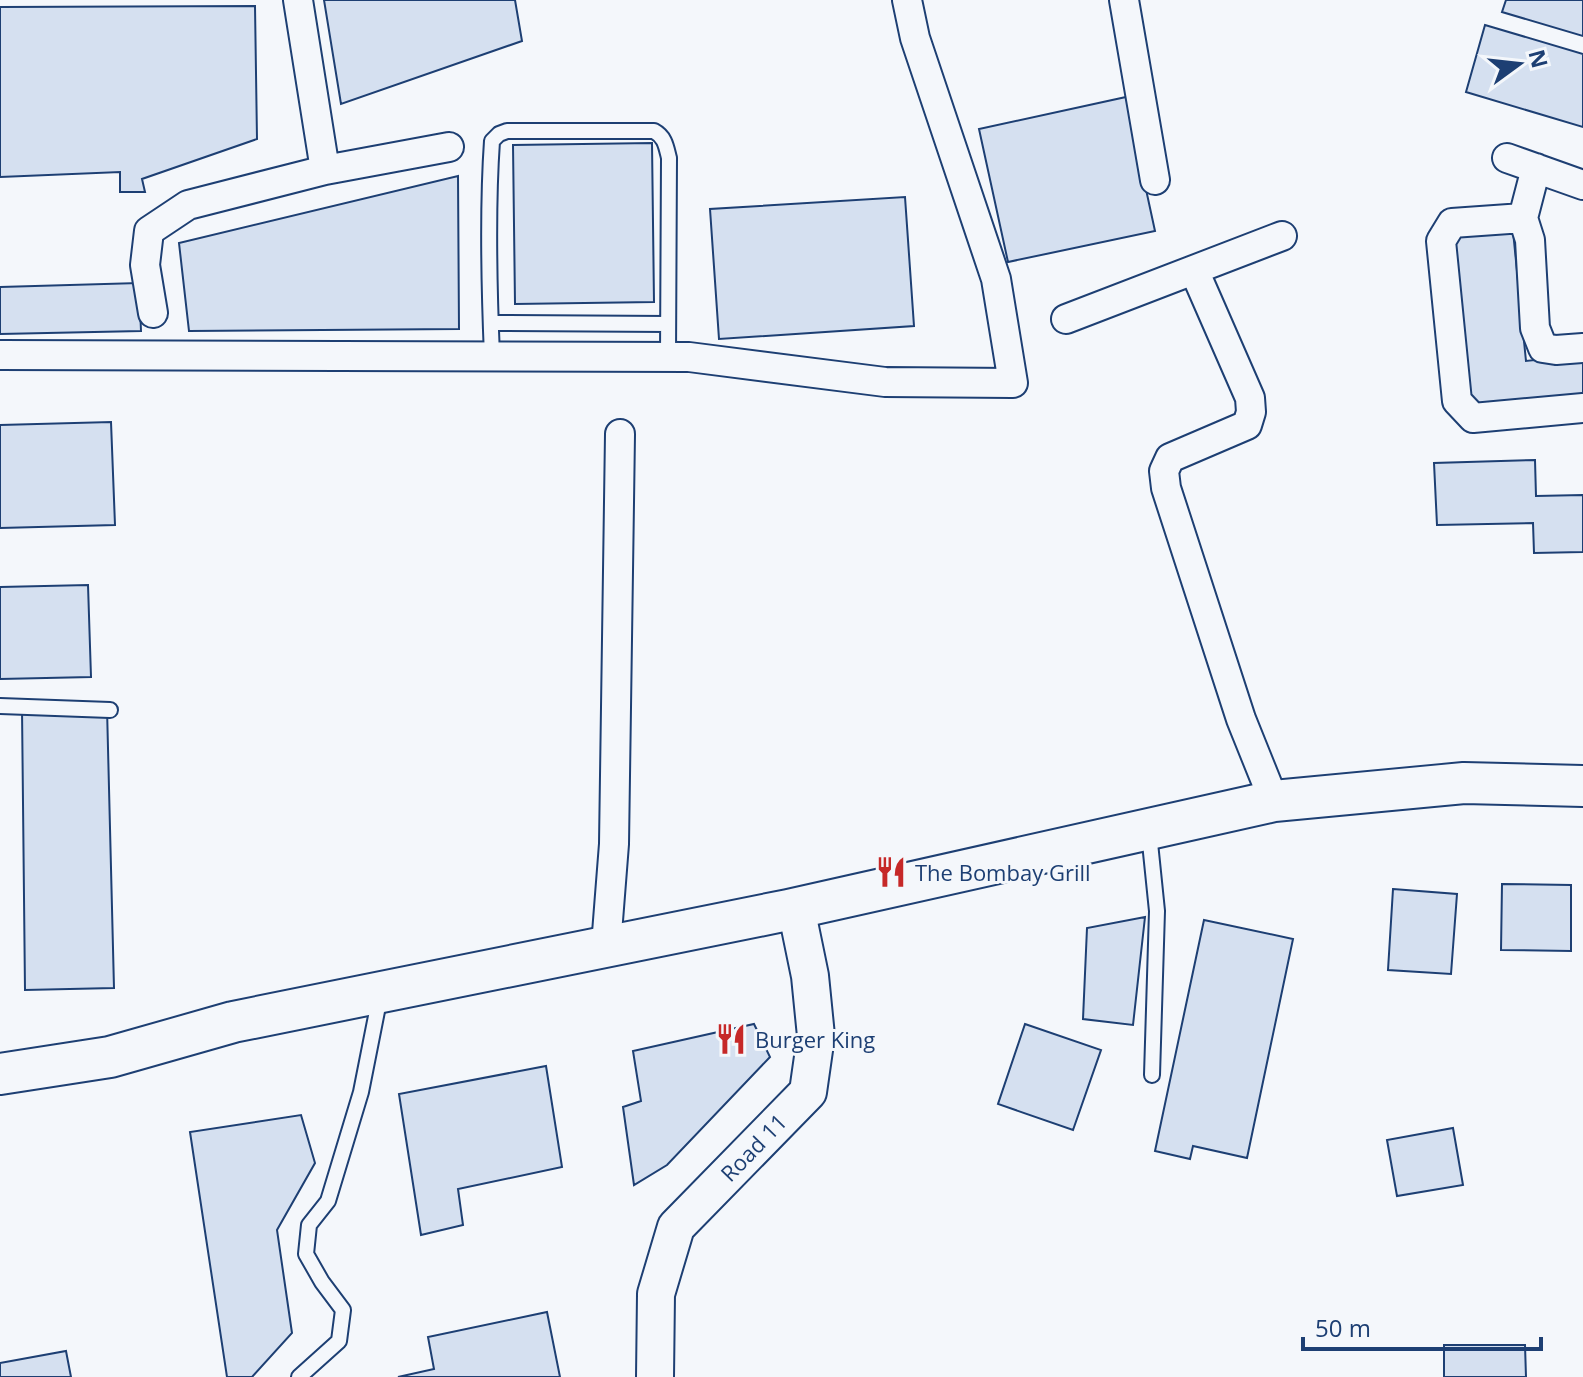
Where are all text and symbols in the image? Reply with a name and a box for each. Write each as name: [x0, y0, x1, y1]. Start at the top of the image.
north arrow: [1479, 24, 1559, 104]
text: N: [1522, 46, 1556, 71]
restaurant icon: The Bombay Grill: [874, 855, 908, 889]
place label: The Bombay Grill: [915, 857, 1091, 887]
restaurant icon: Burger King: [714, 1022, 748, 1056]
place label: Burger King: [755, 1024, 875, 1054]
street label: Road 11: [713, 1107, 793, 1187]
scale bar: [1303, 1301, 1541, 1351]
text: 50 m: [1315, 1311, 1371, 1344]

